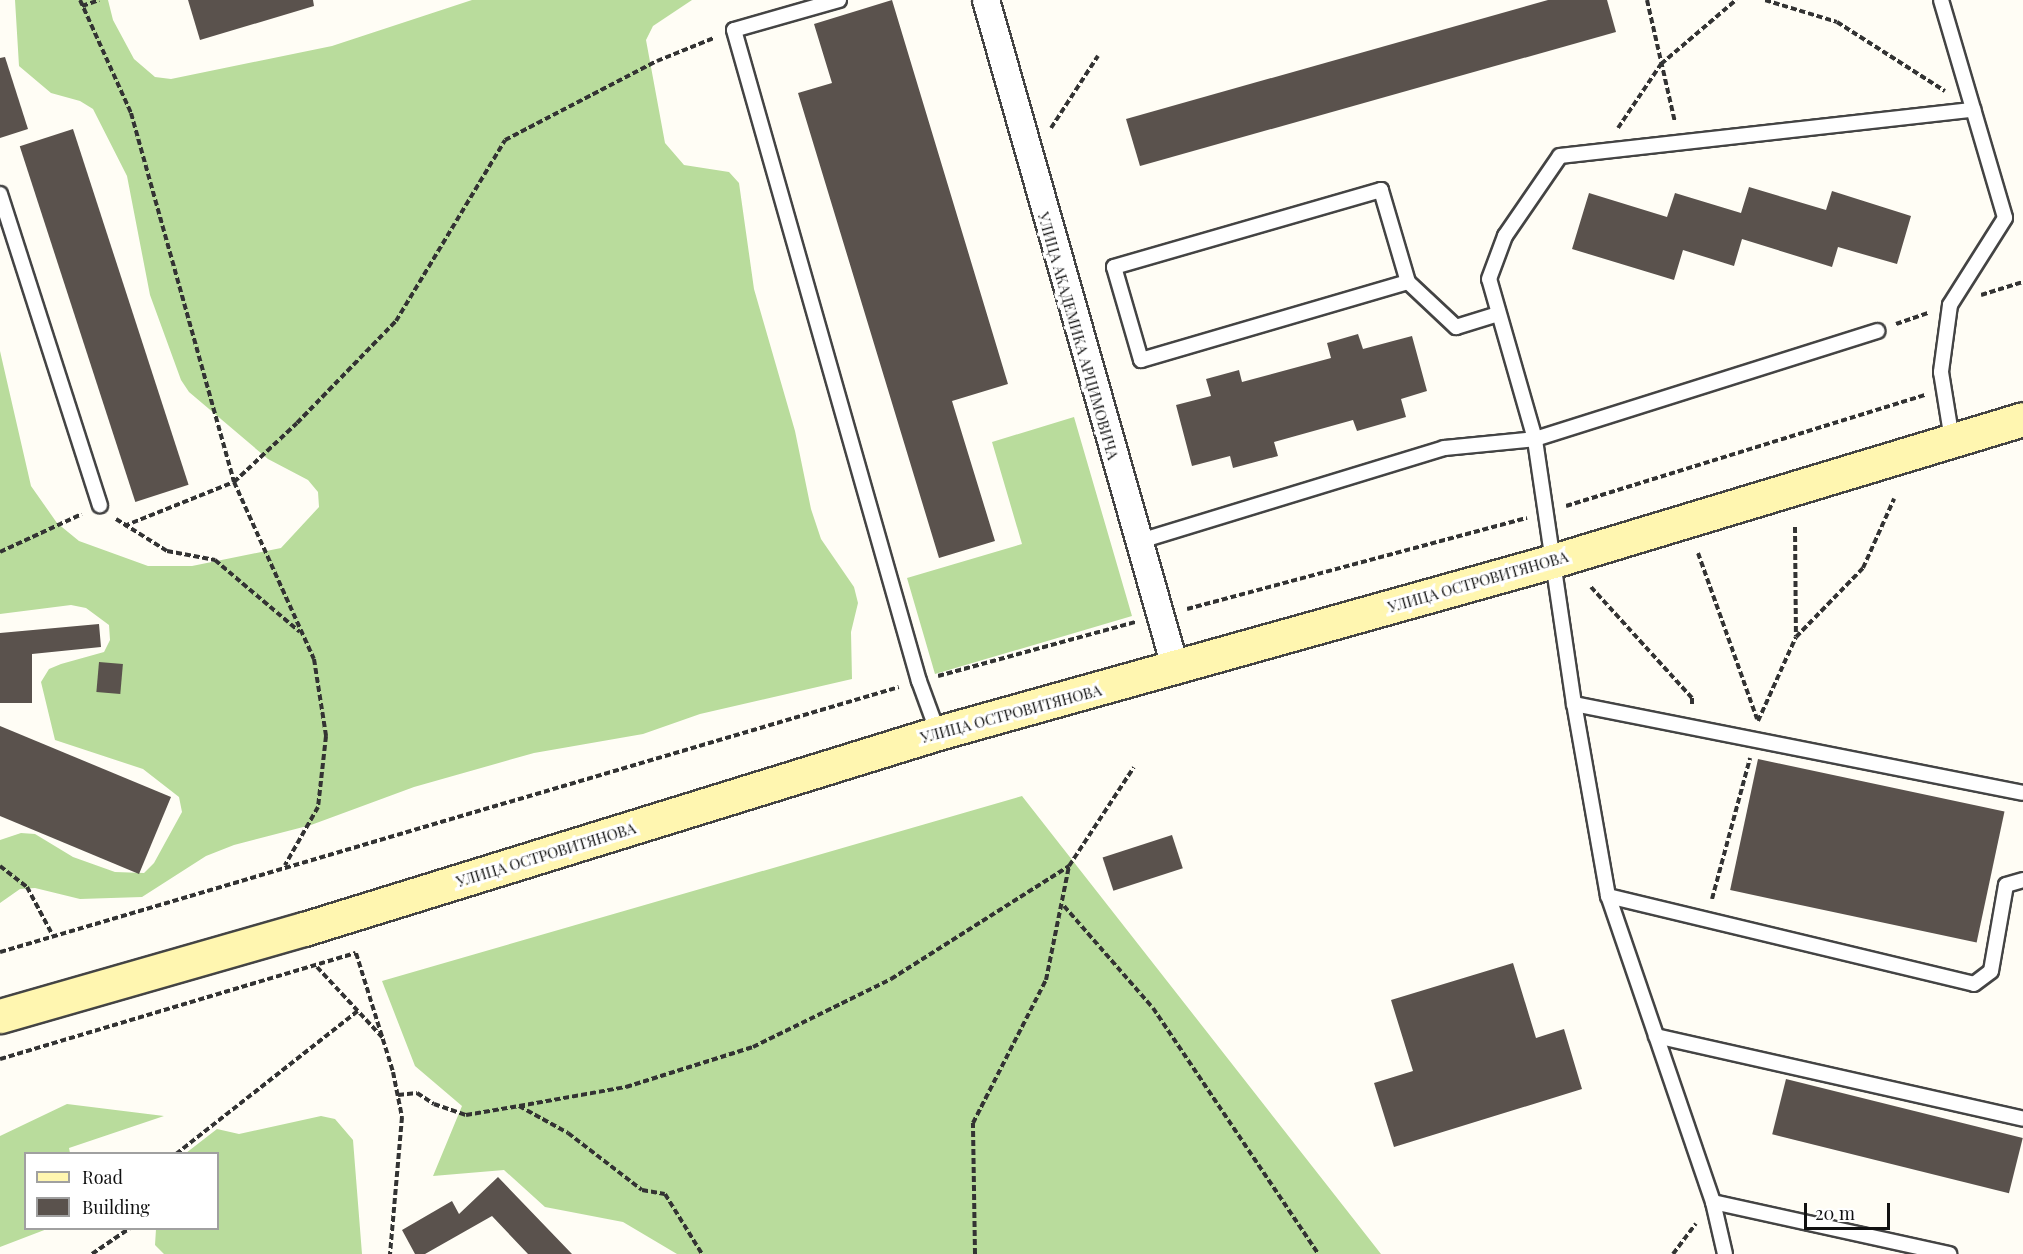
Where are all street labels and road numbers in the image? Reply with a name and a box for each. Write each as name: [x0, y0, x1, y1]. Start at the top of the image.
street label: УЛИЦА АКАДЕМИКА АРЦИМОВИЧА: [1034, 210, 1122, 462]
street label: УЛИЦА ОСТРОВИТЯНОВА: [1386, 548, 1570, 616]
street label: УЛИЦА ОСТРОВИТЯНОВА: [919, 681, 1103, 747]
street label: УЛИЦА ОСТРОВИТЯНОВА: [454, 819, 638, 891]

